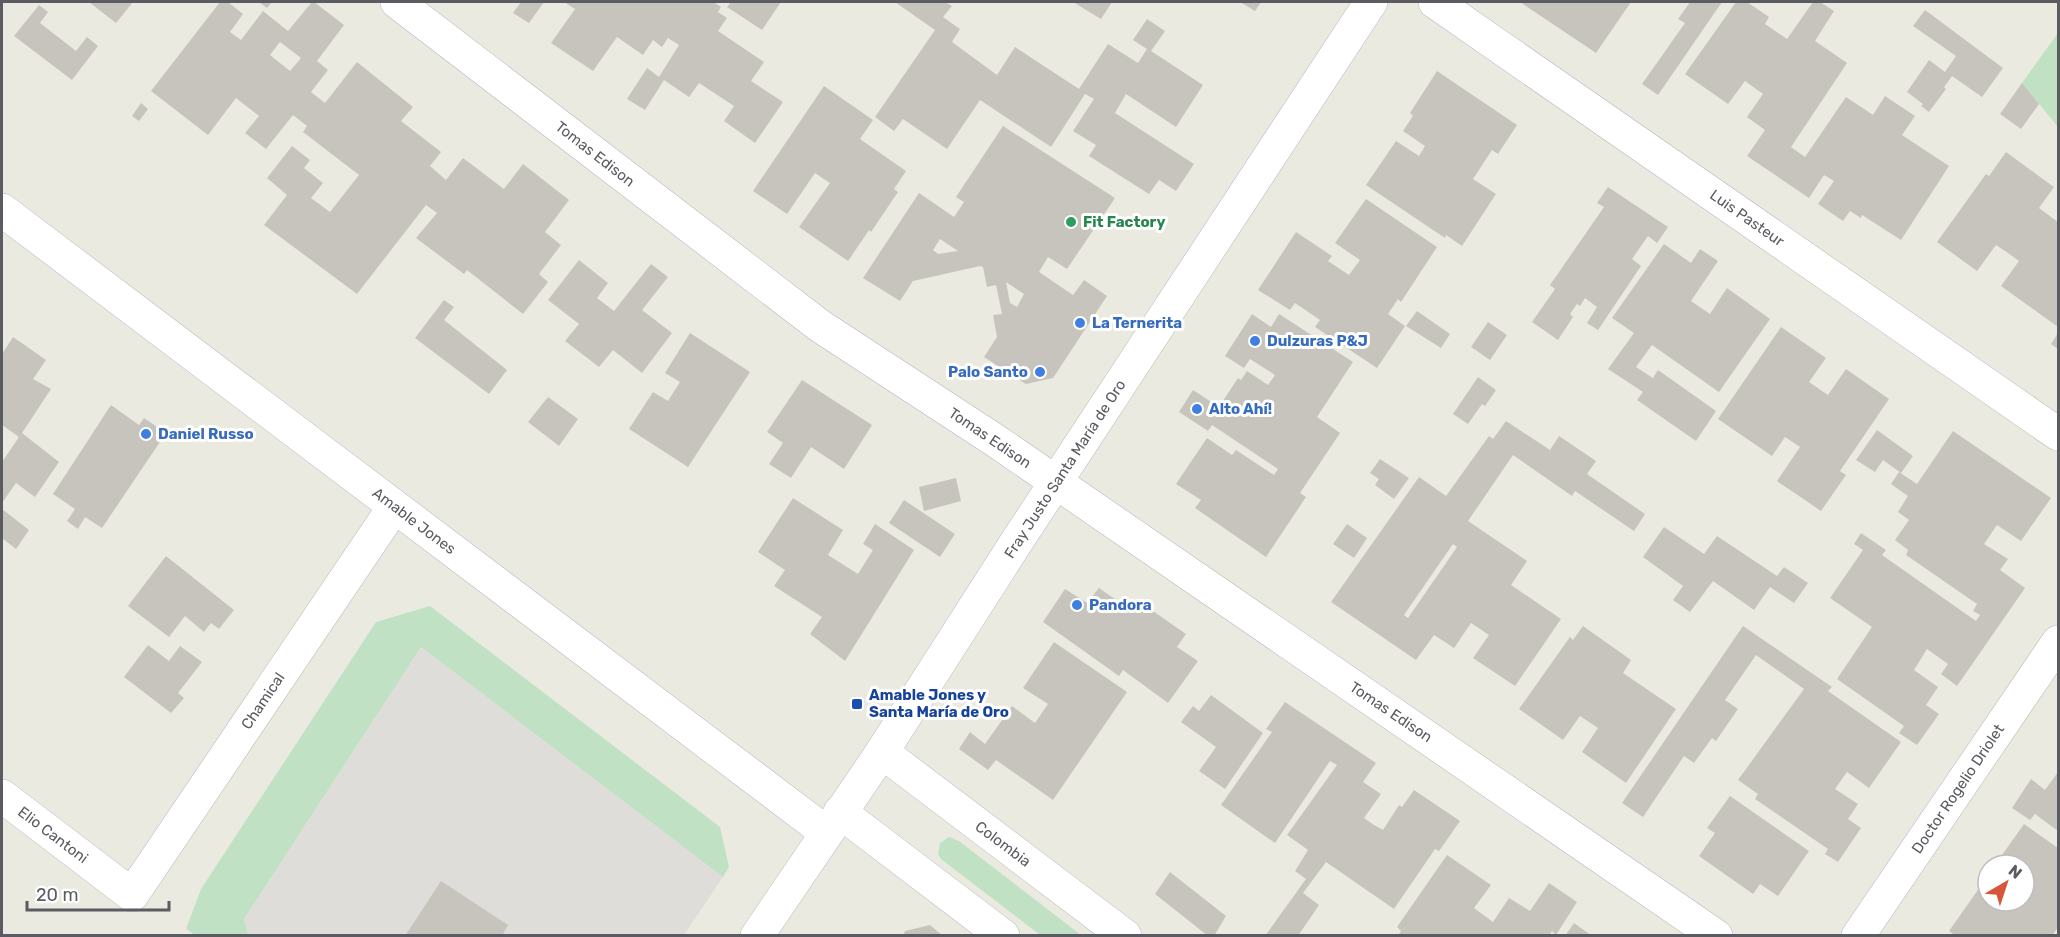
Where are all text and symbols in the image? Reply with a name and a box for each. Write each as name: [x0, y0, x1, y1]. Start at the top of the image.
street label: Tomas Edison: [552, 117, 638, 191]
street label: Luis Pasteur: [1706, 186, 1788, 250]
place label: Fit Factory: [1083, 213, 1165, 231]
marker: Fit Factory: [1064, 215, 1078, 229]
place label: La Ternerita: [1092, 314, 1182, 332]
marker: La Ternerita: [1073, 316, 1087, 330]
place label: Dulzuras P&J: [1267, 332, 1368, 350]
marker: Dulzuras P&J: [1248, 334, 1262, 348]
place label: Palo Santo: [948, 363, 1028, 381]
marker: Palo Santo: [1033, 365, 1047, 379]
street label: Fray Justo Santa María de Oro: [1000, 376, 1130, 562]
place label: Alto Ahí!: [1209, 400, 1272, 418]
marker: Alto Ahí!: [1190, 402, 1204, 416]
street label: Tomas Edison: [945, 404, 1035, 472]
place label: Daniel Russo: [158, 425, 254, 443]
marker: Daniel Russo: [139, 427, 153, 441]
street label: Amable Jones: [369, 484, 459, 558]
place label: Pandora: [1089, 596, 1152, 614]
marker: Pandora: [1070, 598, 1084, 612]
street label: Chamical: [237, 669, 289, 733]
street label: Tomas Edison: [1346, 678, 1436, 746]
place label: Amable Jones y Santa María de Oro: [869, 686, 1009, 721]
marker: Amable Jones y Santa María de Oro: [850, 697, 864, 711]
street label: Doctor Rogelio Driolet: [1908, 721, 2008, 857]
street label: Elio Cantoni: [14, 803, 92, 867]
street label: Colombia: [972, 817, 1034, 871]
north arrow: [1976, 853, 2036, 913]
text: N: [2005, 861, 2026, 883]
scale bar: [27, 874, 170, 912]
text: 20 m: [36, 884, 78, 906]

